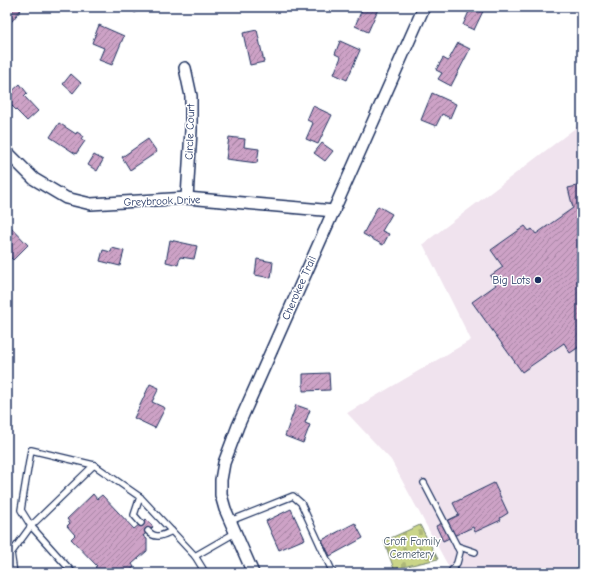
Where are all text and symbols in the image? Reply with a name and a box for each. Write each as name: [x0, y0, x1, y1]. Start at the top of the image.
street label: Circle Court: [183, 103, 198, 160]
street label: Greybrook Drive: [123, 193, 201, 209]
street label: Cherokee Trail: [279, 254, 319, 322]
place label: Big Lots: [492, 274, 530, 287]
marker: Big Lots: [533, 275, 543, 285]
park label: Croft Family Cemetery: [384, 535, 441, 561]

